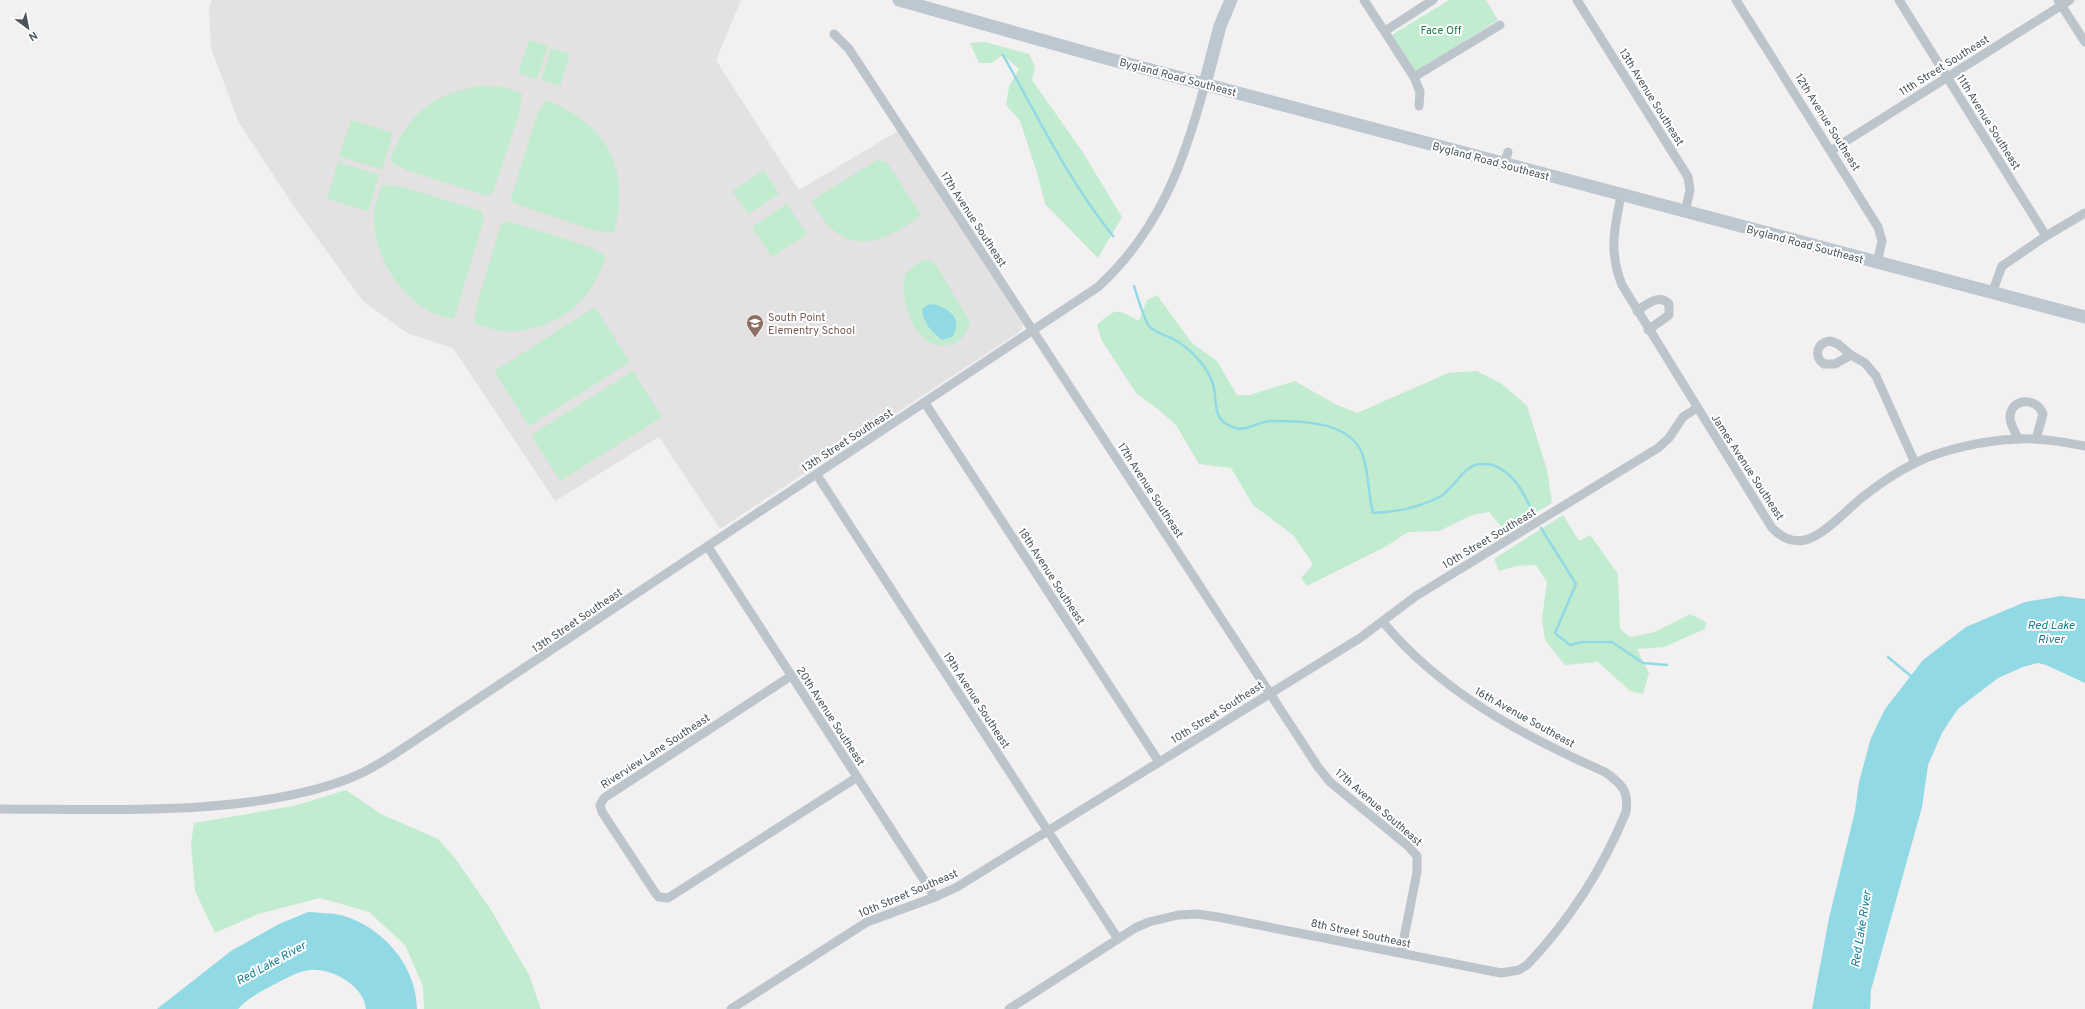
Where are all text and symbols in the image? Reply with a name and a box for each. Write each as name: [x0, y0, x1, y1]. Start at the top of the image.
north arrow: [8, 8, 48, 48]
park label: Face Off: [1421, 24, 1462, 38]
text: N: [26, 28, 40, 44]
street label: 11th Street Southeast: [1897, 32, 1992, 99]
street label: 13th Avenue Southeast: [1616, 46, 1687, 149]
street label: Bygland Road Southeast: [1118, 56, 1238, 100]
street label: 12th Avenue Southeast: [1791, 71, 1863, 174]
street label: 11th Avenue Southeast: [1953, 72, 2023, 173]
street label: Bygland Road Southeast: [1431, 140, 1551, 184]
street label: 17th Avenue Southeast: [937, 169, 1009, 270]
street label: Bygland Road Southeast: [1745, 223, 1865, 267]
place label: South Point Elementry School: [768, 311, 855, 338]
school or university icon: South Point Elementry School: [745, 313, 765, 338]
street label: 13th Street Southeast: [799, 406, 896, 476]
street label: James Avenue Southeast: [1708, 412, 1787, 523]
street label: 17th Avenue Southeast: [1114, 440, 1186, 541]
street label: 10th Street Southeast: [1440, 505, 1539, 572]
street label: 18th Avenue Southeast: [1015, 526, 1088, 627]
street label: 13th Street Southeast: [530, 585, 625, 656]
water label: Red Lake River: [2027, 618, 2076, 648]
street label: 19th Avenue Southeast: [940, 650, 1013, 751]
street label: 20th Avenue Southeast: [793, 664, 867, 769]
street label: 10th Street Southeast: [1169, 679, 1266, 747]
street label: 16th Avenue Southeast: [1472, 685, 1577, 751]
street label: Riverview Lane Southeast: [598, 711, 713, 792]
street label: 17th Avenue Southeast: [1332, 766, 1425, 849]
street label: 10th Street Southeast: [857, 867, 960, 921]
water label: Red Lake River: [1848, 888, 1876, 969]
street label: 8th Street Southeast: [1309, 917, 1412, 951]
water label: Red Lake River: [234, 937, 310, 990]

